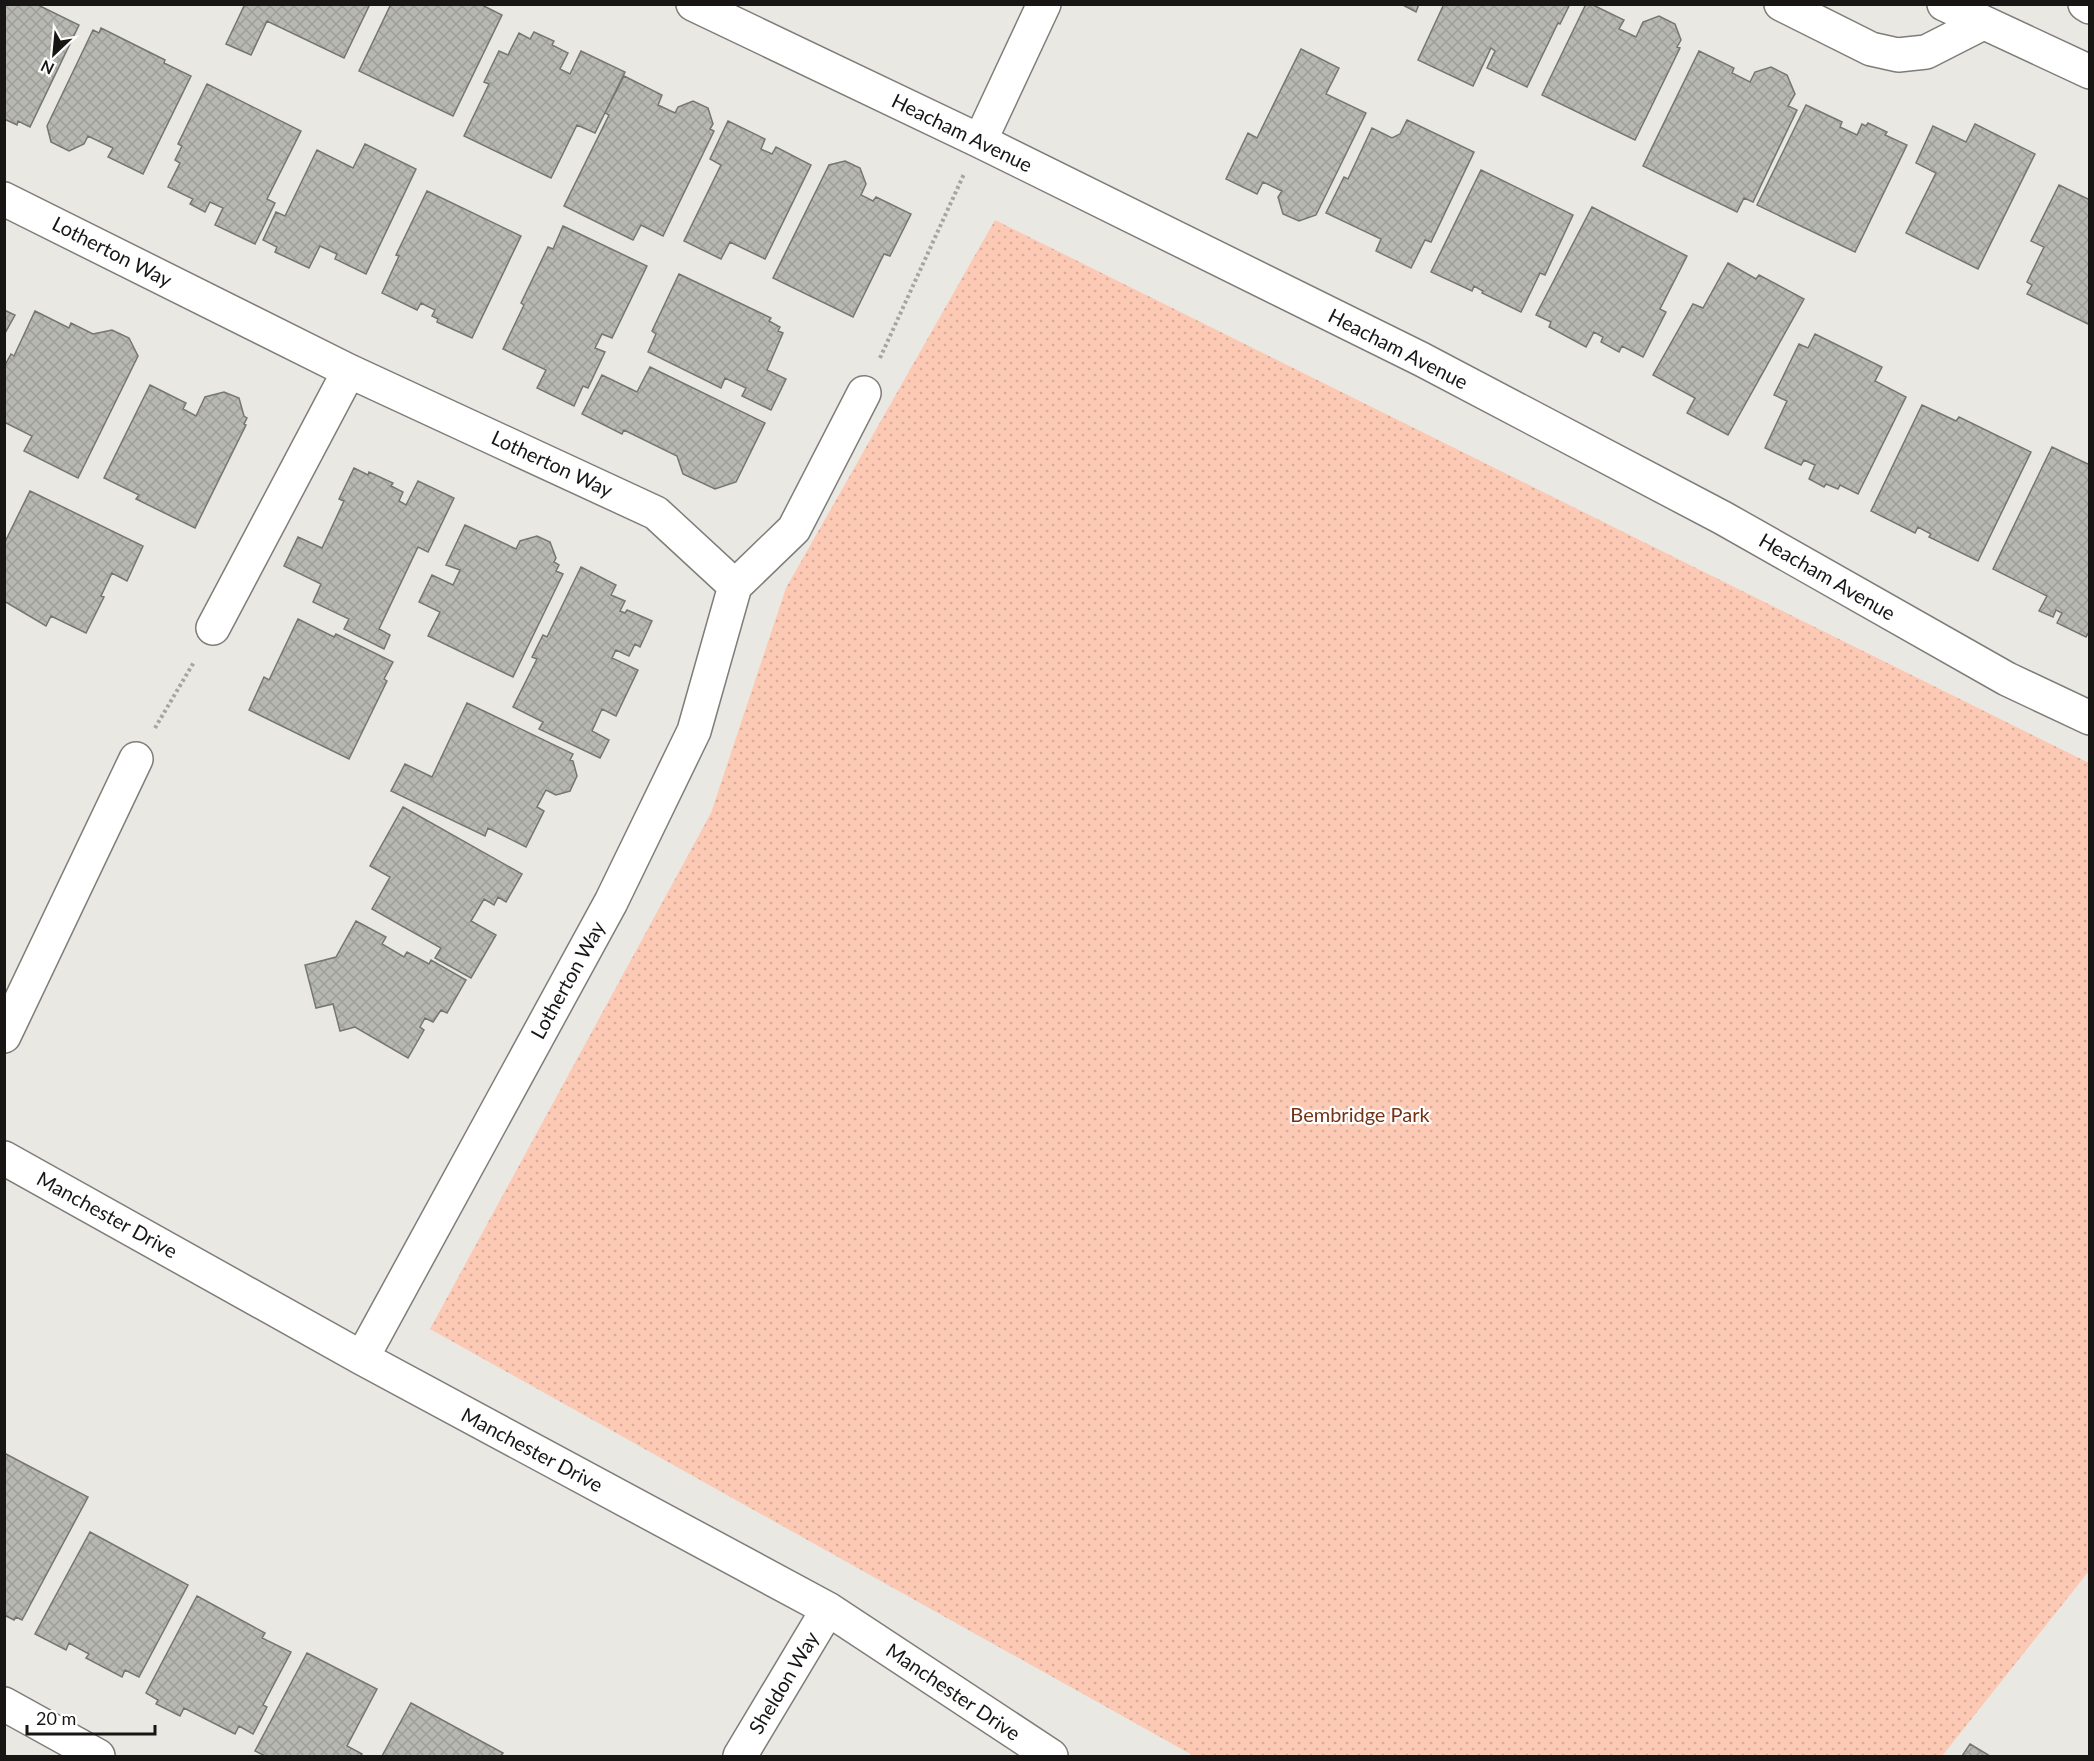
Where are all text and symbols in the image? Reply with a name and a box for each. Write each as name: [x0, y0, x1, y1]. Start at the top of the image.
north arrow: [24, 24, 84, 84]
text: N: [38, 57, 57, 79]
street label: Heacham Avenue: [888, 88, 1037, 176]
street label: Lotherton Way: [49, 211, 177, 292]
street label: Heacham Avenue: [1325, 303, 1472, 394]
street label: Lotherton Way: [488, 425, 617, 502]
street label: Heacham Avenue: [1755, 527, 1900, 625]
street label: Lotherton Way: [525, 916, 610, 1043]
park label: Bembridge Park: [1290, 1102, 1430, 1126]
street label: Manchester Drive: [33, 1166, 182, 1263]
street label: Manchester Drive: [458, 1402, 607, 1496]
street label: Sheldon Way: [743, 1626, 823, 1738]
street label: Manchester Drive: [882, 1637, 1025, 1745]
scale bar: [27, 1698, 154, 1736]
text: 20 m: [36, 1707, 76, 1729]

